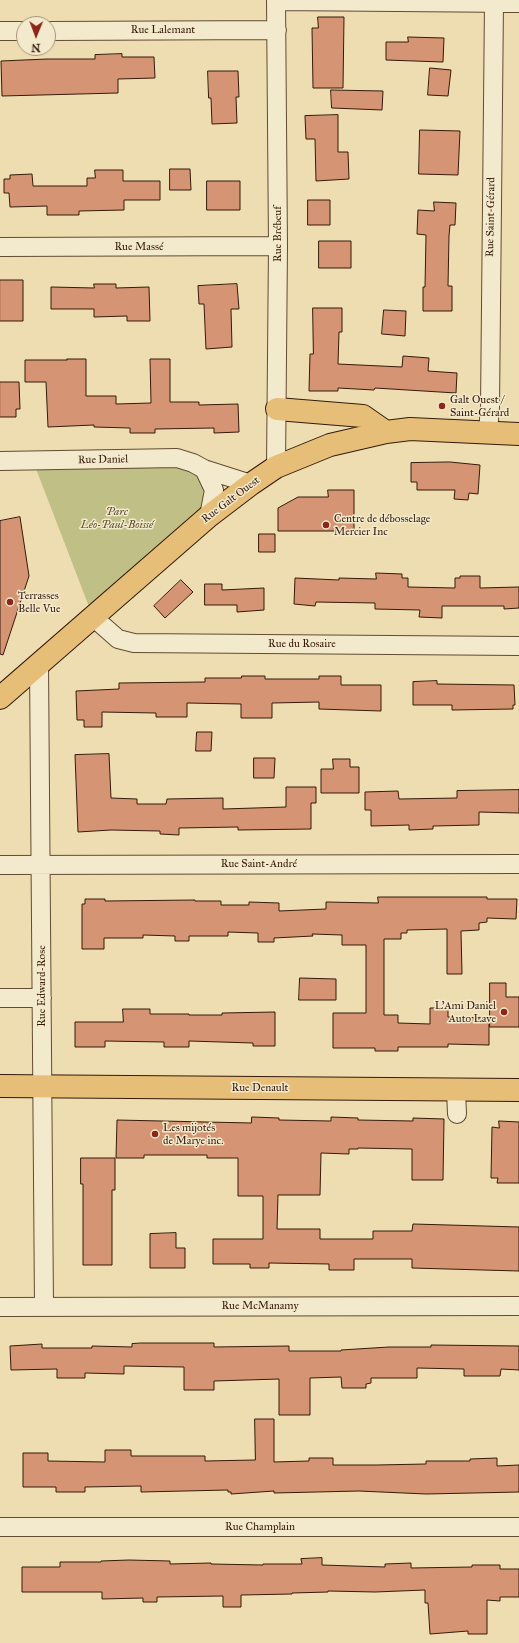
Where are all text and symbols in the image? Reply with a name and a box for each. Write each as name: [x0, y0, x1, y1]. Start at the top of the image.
north arrow: [16, 16, 56, 56]
street label: Rue Lalemant: [131, 23, 195, 37]
text: N: [31, 41, 41, 54]
street label: Rue Saint-Gérard: [484, 177, 498, 257]
street label: Rue Brébeuf: [271, 206, 285, 262]
street label: Rue Massé: [114, 240, 164, 254]
place label: Galt Ouest / Saint-Gérard: [450, 393, 509, 419]
marker: Galt Ouest / Saint-Gérard: [437, 401, 447, 411]
street label: Rue Daniel: [78, 453, 128, 467]
street label: Rue Galt Ouest: [199, 474, 263, 526]
park label: Parc Léo-Paul-Boissé: [81, 505, 153, 531]
place label: Centre de débosselage Mercier Inc: [334, 512, 430, 538]
marker: Centre de débosselage Mercier Inc: [321, 520, 331, 530]
place label: Terrasses Belle Vue: [18, 589, 60, 615]
marker: Terrasses Belle Vue: [5, 597, 15, 607]
street label: Rue du Rosaire: [268, 637, 336, 651]
street label: Rue Saint-André: [221, 857, 297, 871]
street label: Rue Edward-Rose: [35, 945, 49, 1027]
place label: L'Ami Daniel Auto Lave: [435, 999, 496, 1025]
marker: L'Ami Daniel Auto Lave: [499, 1007, 509, 1017]
street label: Rue Denault: [232, 1081, 288, 1095]
place label: Les mijotés de Marye inc.: [163, 1121, 223, 1147]
marker: Les mijotés de Marye inc.: [150, 1129, 160, 1139]
street label: Rue McManamy: [221, 1299, 299, 1313]
street label: Rue Champlain: [225, 1520, 295, 1534]

